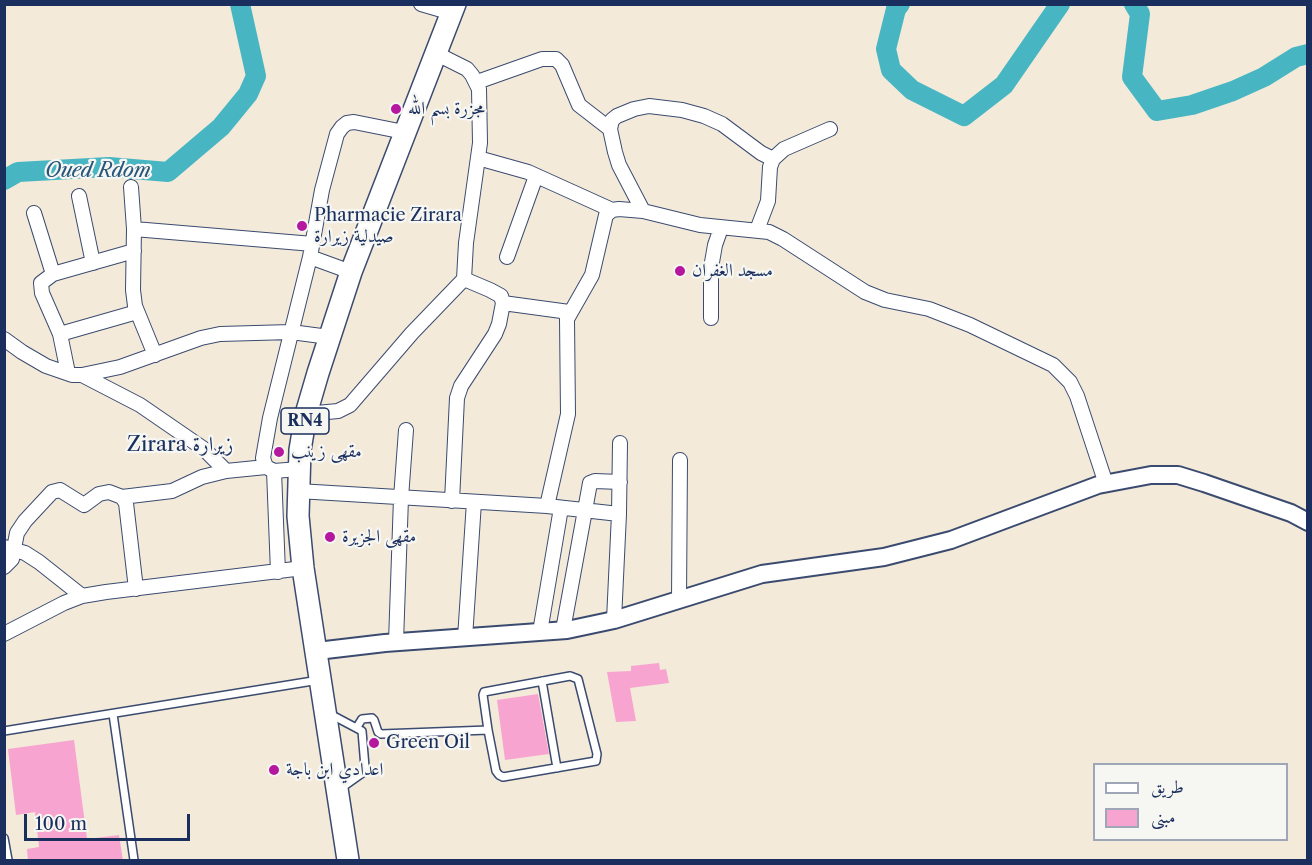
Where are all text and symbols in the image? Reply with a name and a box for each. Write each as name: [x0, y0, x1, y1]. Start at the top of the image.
place label: مجزرة بسم الله: [408, 98, 485, 120]
marker: مجزرة بسم الله: [389, 102, 403, 116]
water label: Oued Rdom: [45, 159, 151, 183]
place label: Pharmacie Zirara صيدلية زيرارة: [314, 205, 462, 248]
marker: Pharmacie Zirara صيدلية زيرارة: [295, 219, 309, 233]
place label: مسجد الغفران: [692, 260, 773, 282]
marker: مسجد الغفران: [673, 264, 687, 278]
road number: RN4: [281, 408, 329, 434]
district label: Zirara زيرارة: [127, 432, 233, 458]
place label: مقهى زينب: [291, 441, 362, 463]
marker: مقهى زينب: [272, 445, 286, 459]
place label: مقهى الجزيرة: [342, 526, 416, 548]
marker: مقهى الجزيرة: [323, 530, 337, 544]
place label: Green Oil: [386, 732, 470, 754]
marker: Green Oil: [367, 736, 381, 750]
place label: اعدادي ابن باجة: [286, 759, 383, 781]
marker: اعدادي ابن باجة: [267, 763, 281, 777]
legend: [1093, 763, 1288, 841]
text: طريق: [1151, 776, 1184, 798]
scale bar: [27, 802, 194, 840]
text: مبنى: [1151, 806, 1176, 828]
text: 100 m: [35, 813, 87, 835]

